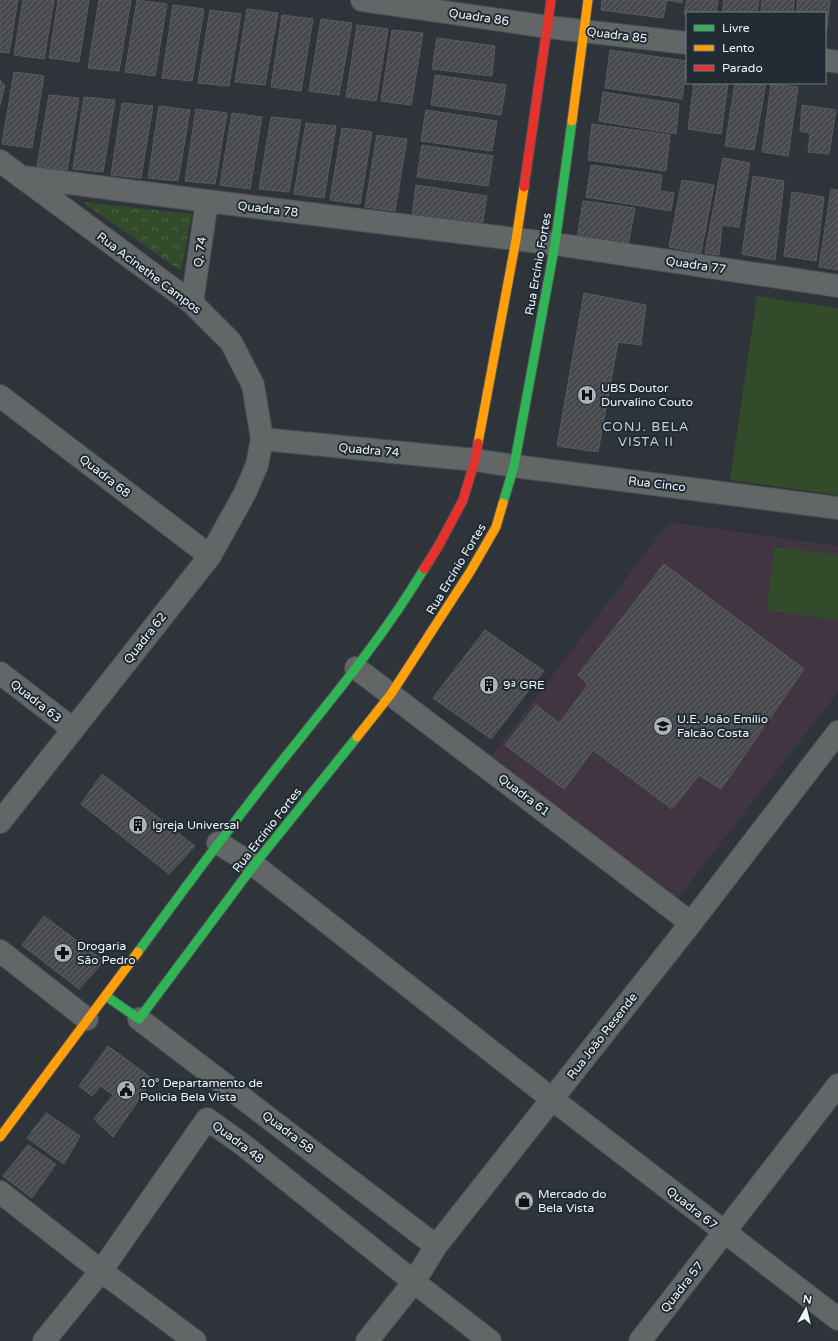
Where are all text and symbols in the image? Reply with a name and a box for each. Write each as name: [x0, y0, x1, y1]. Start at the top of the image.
street label: Quadra 86: [448, 6, 510, 28]
legend: [686, 12, 826, 84]
text: Livre: [722, 21, 750, 35]
street label: Quadra 85: [586, 24, 648, 46]
text: Lento: [722, 41, 755, 55]
text: Parado: [722, 61, 763, 75]
street label: Quadra 78: [237, 198, 299, 220]
street label: Rua Ercínio Fortes: [522, 212, 554, 316]
street label: Rua Acinethe Campos: [94, 229, 204, 317]
street label: Q. 74: [191, 235, 209, 268]
street label: Quadra 77: [665, 254, 727, 276]
place label: UBS Doutor Durvalino Couto: [601, 381, 693, 409]
hospital icon: UBS Doutor Durvalino Couto: [576, 384, 598, 406]
district label: CONJ. BELA VISTA II: [603, 419, 689, 450]
street label: Quadra 74: [338, 440, 400, 460]
street label: Quadra 68: [77, 452, 133, 500]
street label: Rua Cinco: [627, 474, 687, 494]
street label: Rua Ercínio Fortes: [423, 521, 489, 617]
street label: Quadra 62: [121, 610, 169, 666]
building icon: 9ª GRE: [478, 674, 500, 696]
street label: Quadra 63: [8, 677, 64, 725]
place label: 9ª GRE: [503, 678, 545, 692]
place label: U.E. João Emílio Falcão Costa: [677, 712, 768, 740]
school or university icon: U.E. João Emílio Falcão Costa: [652, 715, 674, 737]
street label: Quadra 61: [496, 771, 552, 819]
street label: Rua Ercínio Fortes: [230, 785, 305, 875]
building icon: Igreja Universal: [127, 814, 149, 836]
place label: Igreja Universal: [152, 818, 239, 832]
place label: Drogaria São Pedro: [77, 939, 136, 967]
pharmacy icon: Drogaria São Pedro: [52, 942, 74, 964]
street label: Rua João Resende: [564, 990, 640, 1082]
place label: 10° Departamento de Policia Bela Vista: [140, 1076, 263, 1104]
public building icon: 10° Departamento de Policia Bela Vista: [115, 1079, 137, 1101]
street label: Quadra 58: [260, 1108, 316, 1156]
street label: Quadra 48: [210, 1118, 266, 1166]
street label: Quadra 67: [664, 1184, 720, 1232]
place label: Mercado do Bela Vista: [538, 1187, 607, 1215]
shop icon: Mercado do Bela Vista: [513, 1190, 535, 1212]
street label: Quadra 57: [658, 1259, 706, 1315]
north arrow: [786, 1289, 826, 1329]
text: N: [802, 1293, 813, 1307]

